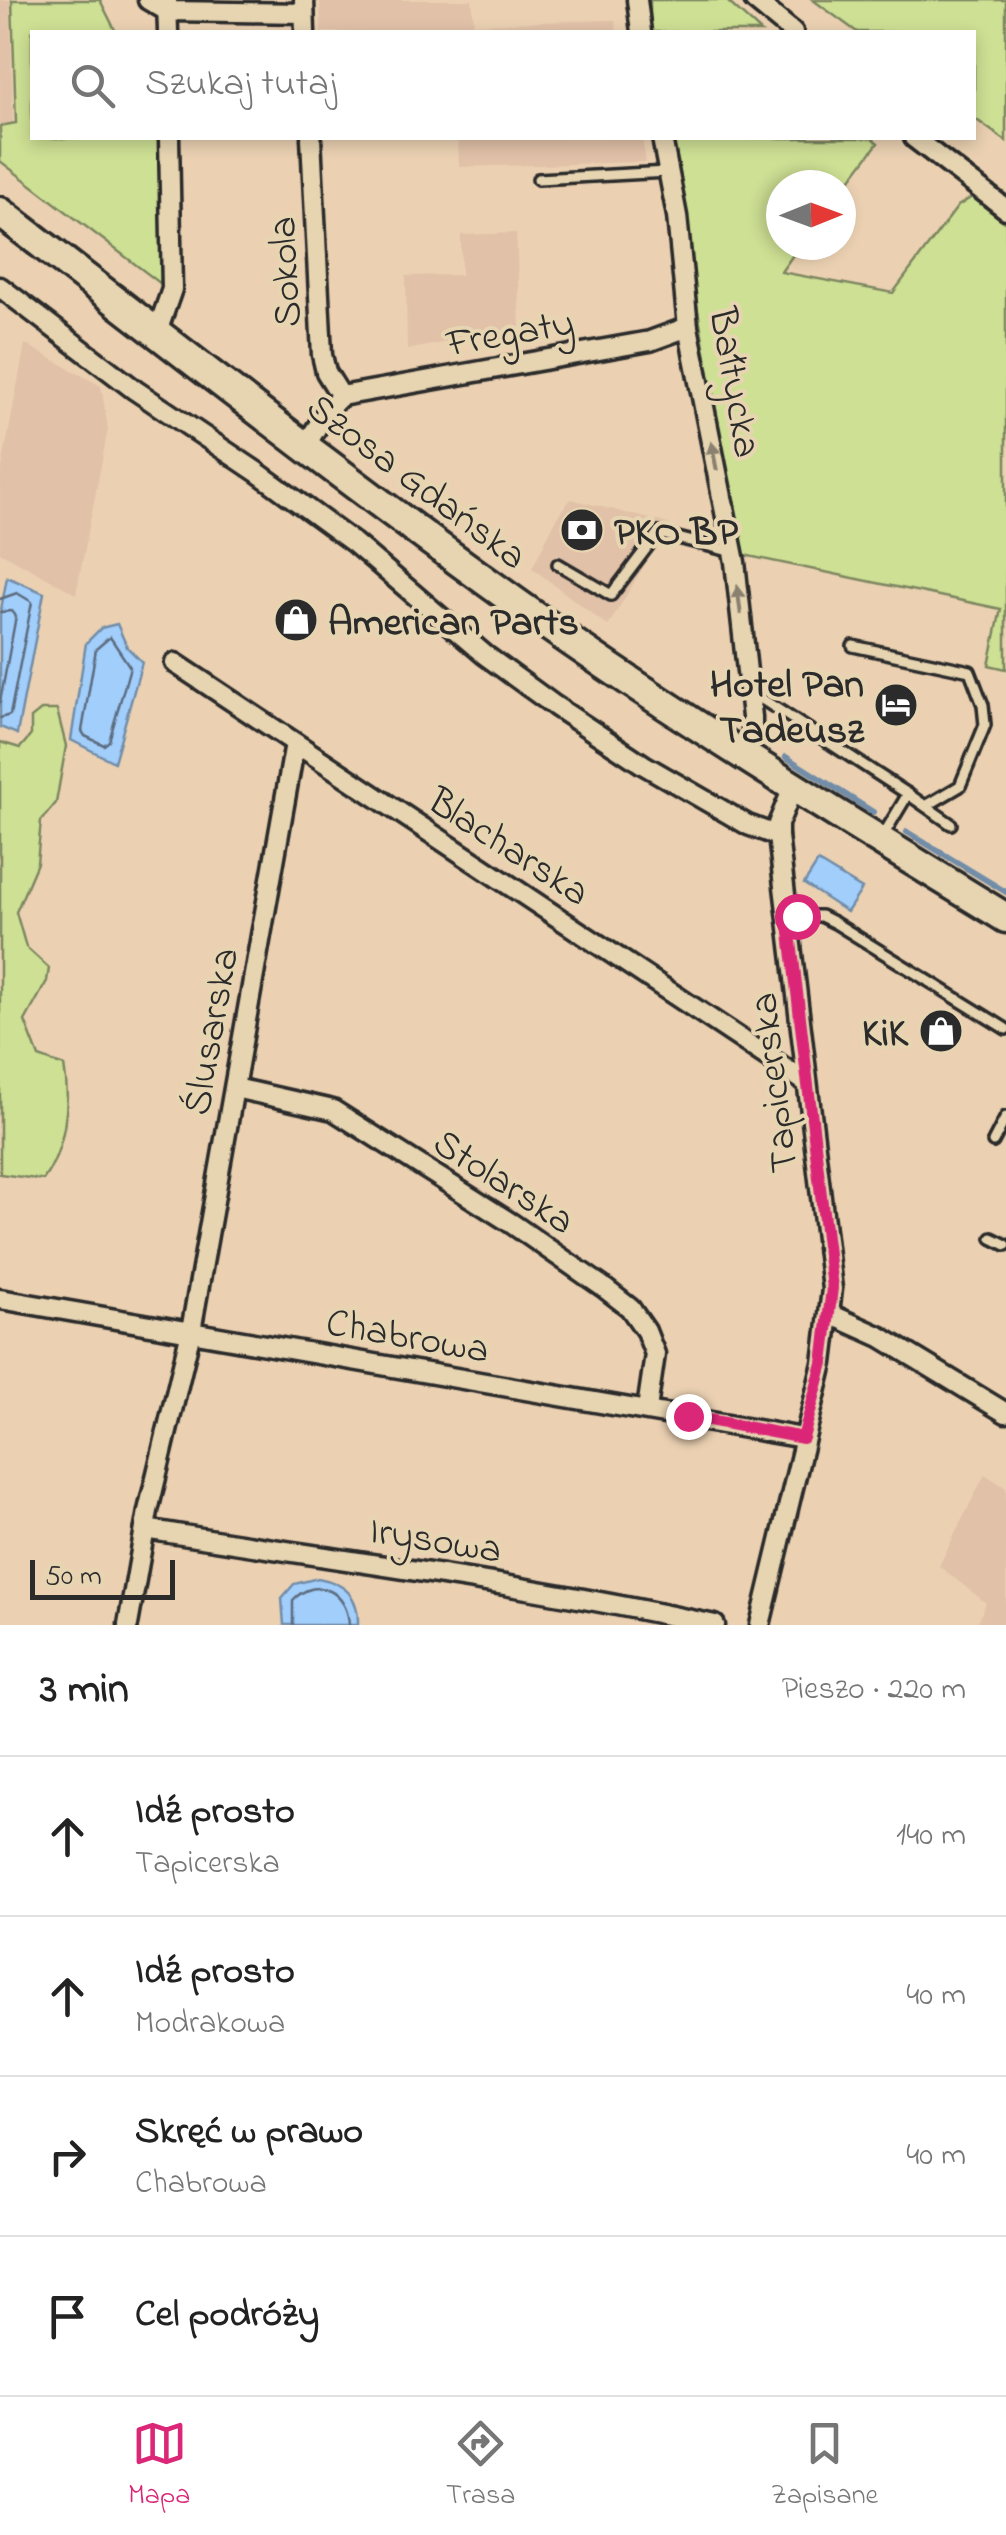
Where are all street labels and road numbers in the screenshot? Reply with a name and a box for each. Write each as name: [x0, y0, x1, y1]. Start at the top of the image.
street label: Sokola: [255, 215, 320, 329]
street label: Fregaty: [441, 295, 579, 376]
street label: Bałtycka: [690, 302, 775, 462]
street label: Szosa Gdańska: [292, 381, 538, 586]
street label: Blacharska: [414, 774, 600, 923]
street label: Ślusarska: [170, 943, 257, 1120]
street label: Tapicerska: [736, 989, 817, 1176]
street label: Stolarska: [420, 1116, 585, 1252]
street label: Chabrowa: [321, 1295, 493, 1382]
street label: Irysowa: [365, 1503, 506, 1582]

